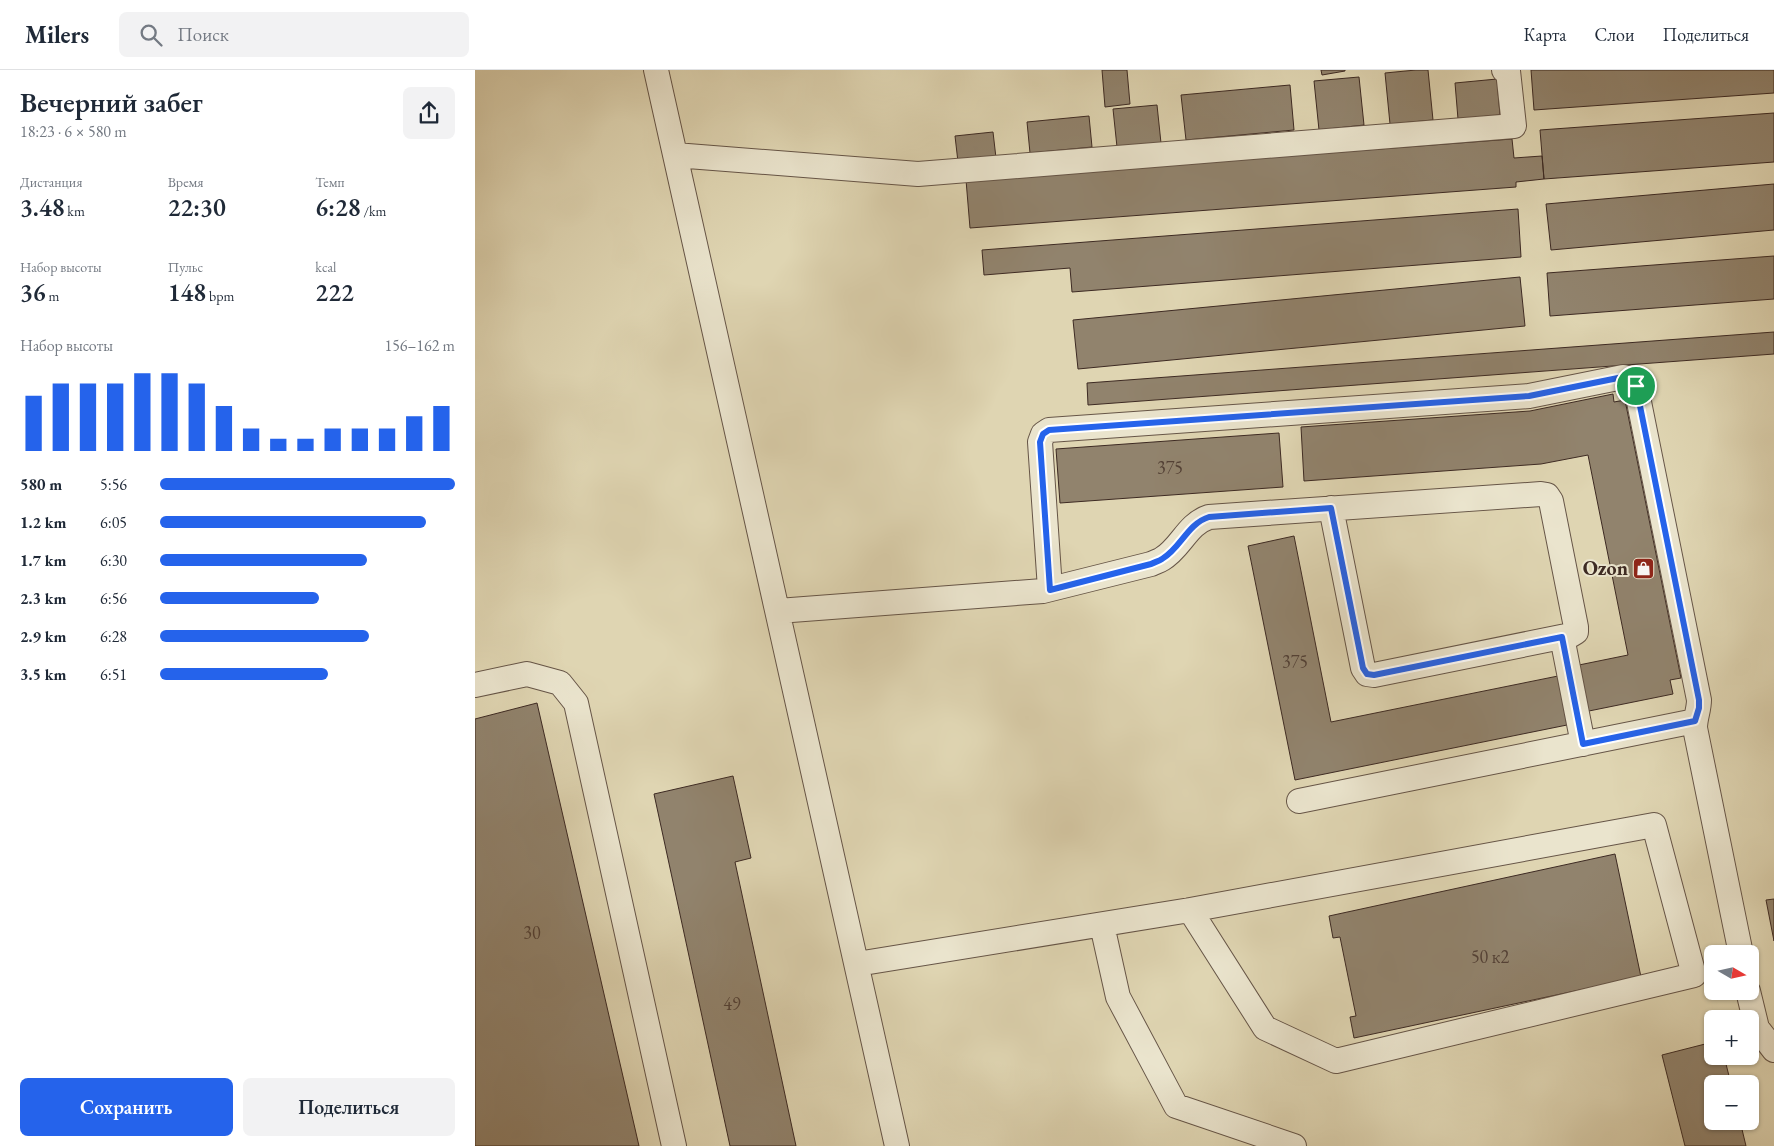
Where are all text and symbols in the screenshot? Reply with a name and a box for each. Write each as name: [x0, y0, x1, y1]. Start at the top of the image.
search box: [119, 12, 469, 57]
text: Milers: [25, 19, 89, 50]
icon: search: [137, 21, 165, 49]
text: Поиск: [177, 22, 229, 47]
text: Карта: [1524, 23, 1567, 46]
text: Слои: [1595, 23, 1634, 46]
text: Поделиться: [1662, 23, 1749, 46]
text: Вечерний забег: [20, 84, 203, 120]
button: share: [403, 87, 455, 139]
text: 18:23 · 6 × 580 m: [20, 121, 127, 142]
text: Дистанция: [20, 173, 82, 191]
text: Время: [168, 173, 204, 191]
text: Темп: [315, 173, 345, 191]
text: 3.48: [20, 191, 65, 223]
text: 22:30: [168, 191, 226, 223]
text: 6:28: [315, 191, 361, 223]
text: km: [65, 202, 85, 220]
text: /km: [361, 202, 386, 220]
text: Набор высоты: [20, 258, 101, 276]
text: Пульс: [168, 258, 203, 276]
text: kcal: [315, 258, 336, 276]
text: 36: [20, 276, 46, 308]
text: 148: [168, 276, 206, 308]
text: 222: [315, 276, 354, 308]
text: m: [46, 287, 59, 305]
text: bpm: [206, 287, 234, 305]
text: Набор высоты: [20, 335, 113, 356]
text: 156–162 m: [384, 335, 455, 356]
pin: [1615, 365, 1657, 407]
icon: arrive: [1622, 372, 1650, 400]
house number: 375: [1157, 456, 1183, 479]
text: 580 m: [20, 474, 62, 495]
text: 5:56: [100, 474, 127, 495]
text: 1.2 km: [20, 512, 66, 533]
text: 6:05: [100, 512, 127, 533]
text: 1.7 km: [20, 550, 66, 571]
text: 6:30: [100, 550, 127, 571]
place label: Ozon: [1583, 555, 1628, 581]
shop icon: Ozon: [1632, 556, 1656, 580]
text: 2.3 km: [20, 588, 66, 609]
text: 6:56: [100, 588, 127, 609]
text: 2.9 km: [20, 626, 66, 647]
text: 6:28: [100, 626, 127, 647]
house number: 375: [1282, 650, 1308, 673]
text: 3.5 km: [20, 664, 66, 685]
text: 6:51: [100, 664, 127, 685]
house number: 30: [523, 921, 541, 944]
house number: 50 к2: [1471, 945, 1509, 968]
north arrow: [1704, 945, 1759, 1000]
map controls: [1704, 945, 1759, 1130]
house number: 49: [723, 992, 741, 1015]
button: +: [1704, 1010, 1759, 1065]
button: −: [1704, 1075, 1759, 1130]
button: Сохранить: [20, 1078, 233, 1136]
button: Поделиться: [243, 1078, 455, 1136]

